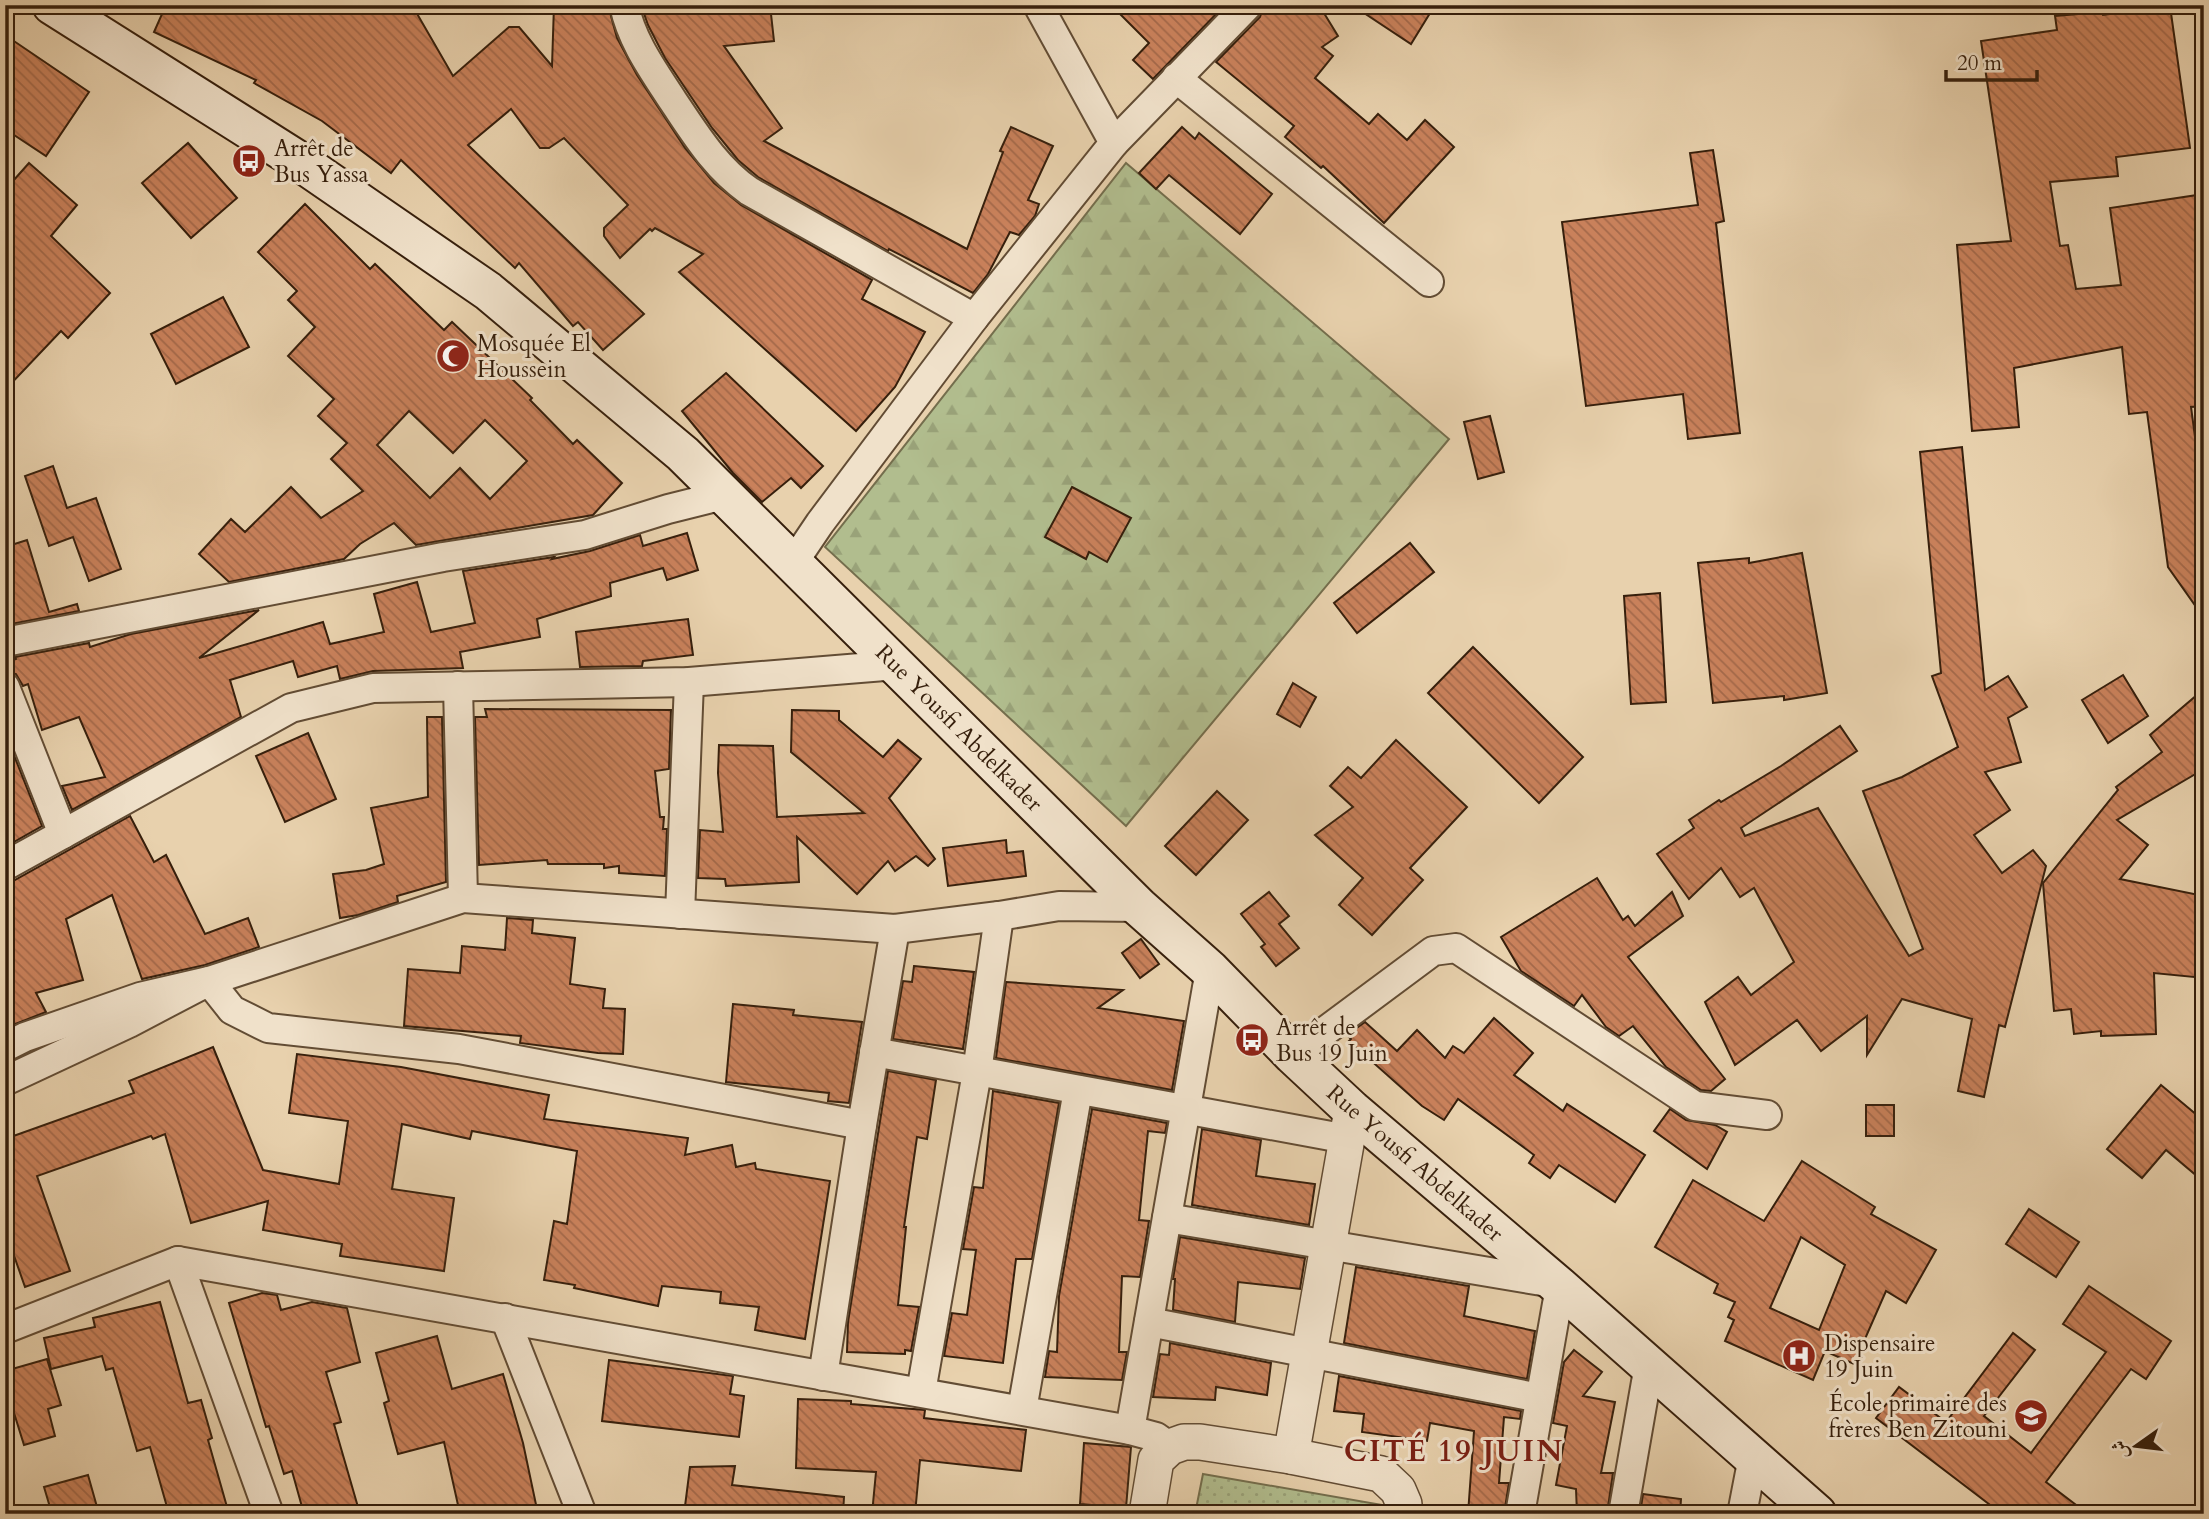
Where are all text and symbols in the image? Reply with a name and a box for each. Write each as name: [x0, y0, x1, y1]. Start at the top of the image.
scale bar: [1946, 38, 2038, 82]
text: 20 m: [1957, 49, 2002, 78]
place label: Arrêt de Bus Yassa: [274, 133, 369, 190]
bus stop icon: Arrêt de Bus Yassa: [230, 142, 268, 180]
place label: Mosquée El Houssein: [477, 328, 591, 385]
mosque icon: Mosquée El Houssein: [434, 337, 472, 375]
street label: Rue Yousfi Abdelkader: [869, 638, 1050, 819]
place label: Arrêt de Bus 19 Juin: [1276, 1012, 1388, 1069]
bus stop icon: Arrêt de Bus 19 Juin: [1233, 1021, 1271, 1059]
street label: Rue Yousfi Abdelkader: [1320, 1078, 1510, 1249]
place label: Dispensaire 19 Juin: [1824, 1328, 1936, 1385]
hospital icon: Dispensaire 19 Juin: [1780, 1337, 1818, 1375]
place label: École primaire des frères Ben Zitouni: [1828, 1388, 2007, 1445]
school or university icon: École primaire des frères Ben Zitouni: [2012, 1397, 2050, 1435]
north arrow: [2100, 1410, 2170, 1480]
district label: CITÉ 19 JUIN: [1344, 1431, 1564, 1472]
text: ش: [2106, 1438, 2135, 1462]

